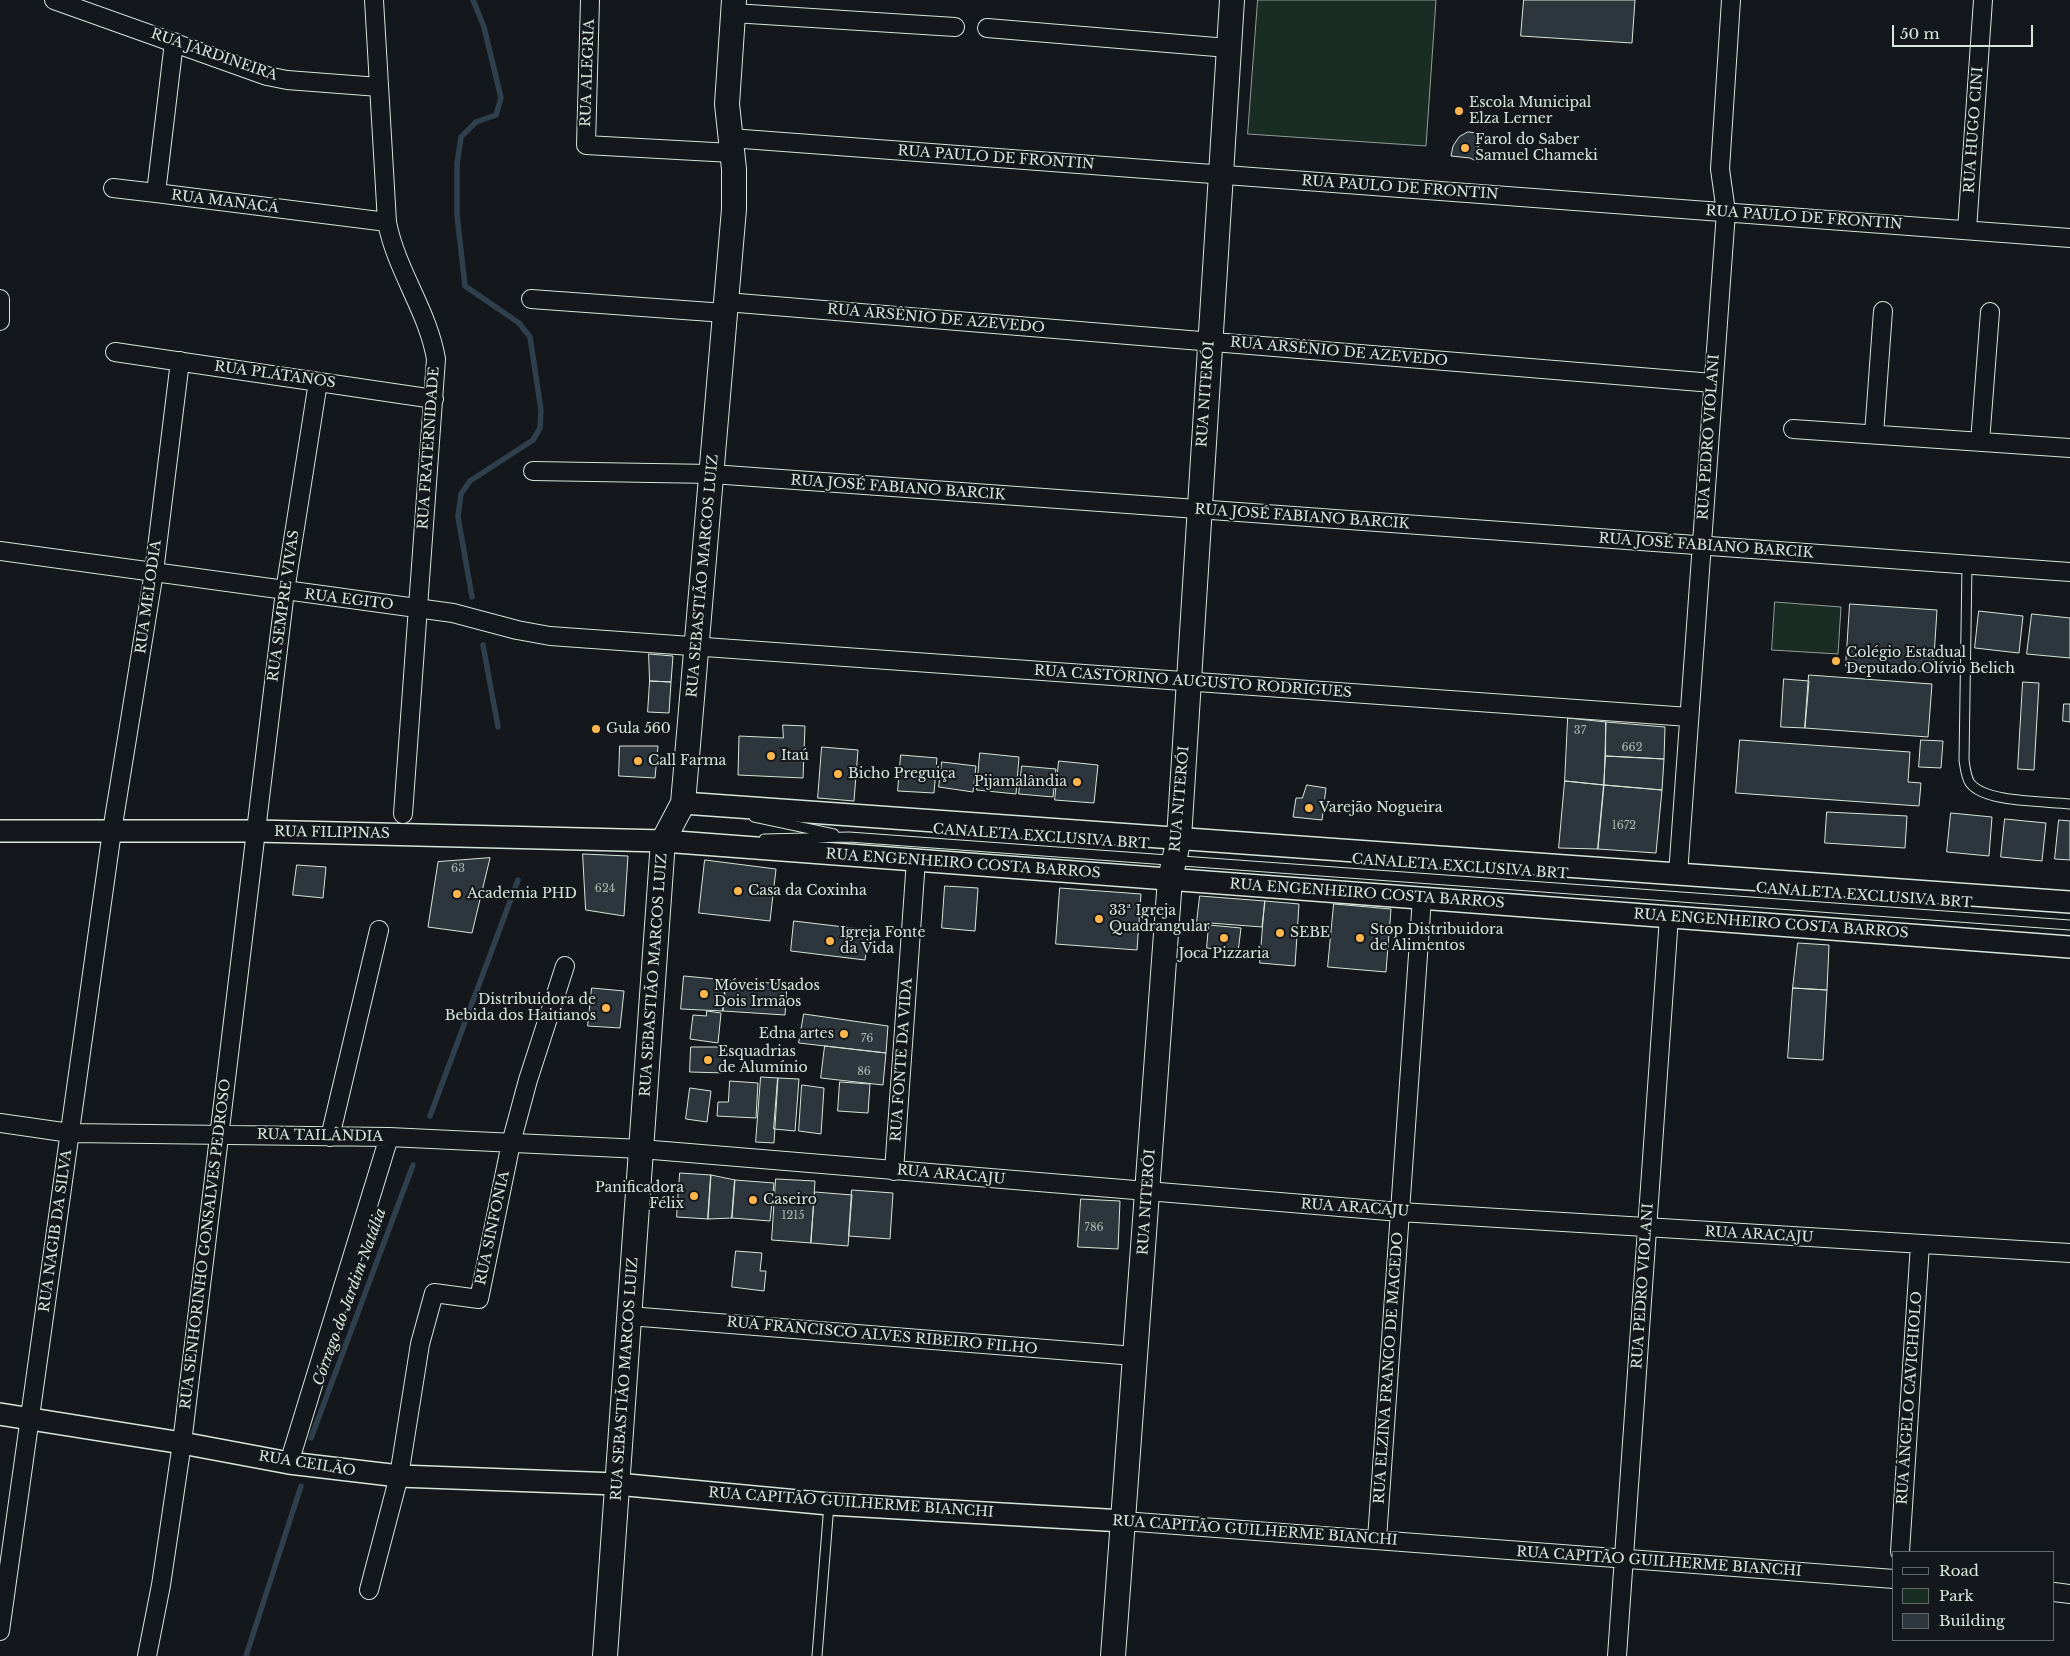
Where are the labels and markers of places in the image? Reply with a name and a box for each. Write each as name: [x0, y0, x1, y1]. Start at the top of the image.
place label: Escola Municipal Elza Lerner: [1469, 95, 1591, 128]
marker: Escola Municipal Elza Lerner: [1453, 105, 1465, 117]
place label: Farol do Saber Samuel Chameki: [1475, 132, 1598, 164]
marker: Farol do Saber Samuel Chameki: [1459, 142, 1471, 154]
place label: Colégio Estadual Deputado Olívio Belich: [1846, 645, 2015, 678]
marker: Colégio Estadual Deputado Olívio Belich: [1830, 655, 1842, 667]
place label: Gula 560: [606, 721, 671, 737]
marker: Gula 560: [590, 723, 602, 735]
place label: Itaú: [781, 748, 809, 764]
marker: Itaú: [765, 750, 777, 762]
place label: Call Farma: [648, 753, 726, 769]
marker: Call Farma: [632, 755, 644, 767]
place label: Bicho Preguiça: [848, 766, 956, 782]
marker: Bicho Preguiça: [832, 768, 844, 780]
place label: Pijamalândia: [974, 774, 1067, 790]
marker: Pijamalândia: [1071, 776, 1083, 788]
place label: Varejão Nogueira: [1319, 800, 1442, 816]
marker: Varejão Nogueira: [1303, 802, 1315, 814]
place label: Casa da Coxinha: [748, 883, 867, 899]
marker: Casa da Coxinha: [732, 885, 744, 897]
place label: Academia PHD: [467, 886, 577, 902]
marker: Academia PHD: [451, 888, 463, 900]
place label: 33ª Igreja Quadrangular: [1109, 903, 1210, 936]
marker: 33ª Igreja Quadrangular: [1093, 913, 1105, 925]
place label: Stop Distribuidora de Alimentos: [1370, 922, 1504, 954]
place label: Igreja Fonte da Vida: [840, 925, 925, 958]
place label: SEBE: [1290, 925, 1330, 941]
marker: SEBE: [1274, 927, 1286, 939]
marker: Joca Pizzaria: [1218, 932, 1230, 944]
marker: Stop Distribuidora de Alimentos: [1354, 932, 1366, 944]
marker: Igreja Fonte da Vida: [824, 935, 836, 947]
place label: Joca Pizzaria: [1179, 946, 1269, 962]
place label: Móveis Usados Dois Irmãos: [714, 978, 820, 1010]
marker: Móveis Usados Dois Irmãos: [698, 988, 710, 1000]
place label: Distribuidora de Bebida dos Haitianos: [445, 992, 596, 1024]
marker: Distribuidora de Bebida dos Haitianos: [600, 1002, 612, 1014]
place label: Edna artes: [759, 1026, 834, 1042]
marker: Edna artes: [838, 1028, 850, 1040]
place label: Esquadrias de Alumínio: [718, 1044, 808, 1076]
marker: Esquadrias de Alumínio: [702, 1054, 714, 1066]
place label: Panificadora Félix: [595, 1180, 684, 1212]
marker: Panificadora Félix: [688, 1190, 700, 1202]
place label: Caseiro: [763, 1192, 817, 1208]
marker: Caseiro: [747, 1194, 759, 1206]

